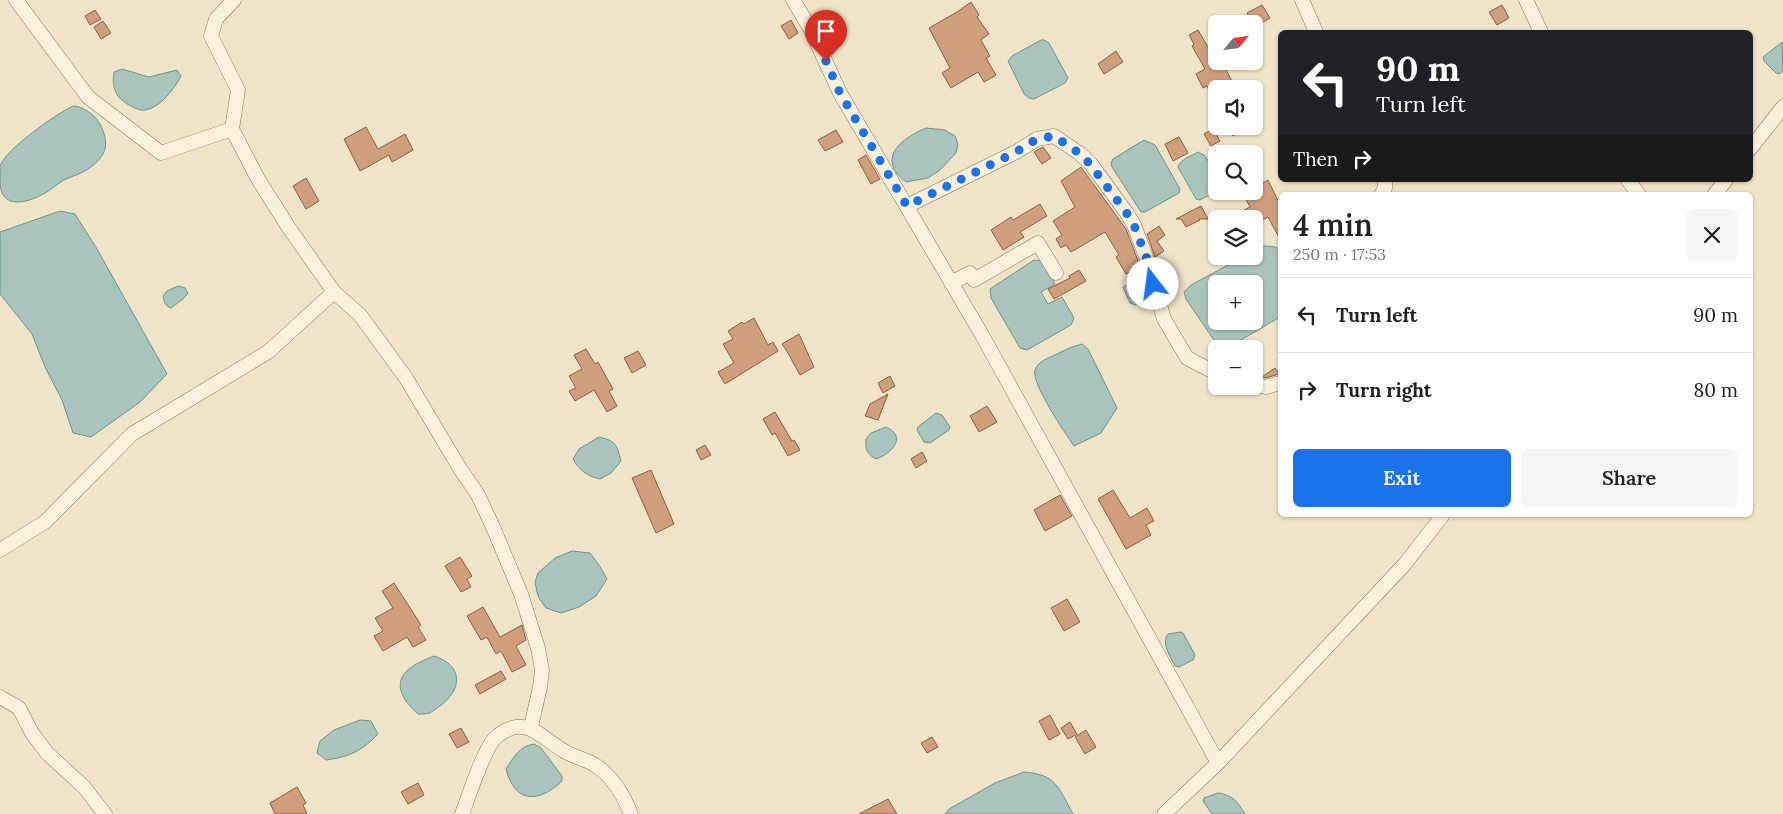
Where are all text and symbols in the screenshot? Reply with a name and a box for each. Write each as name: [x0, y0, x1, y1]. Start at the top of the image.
pin: [805, 10, 847, 61]
north arrow: [1208, 15, 1262, 70]
map controls: [1208, 15, 1263, 395]
icon: arrive: [812, 17, 840, 45]
text: 90 m: [1376, 46, 1460, 91]
icon: left: [1293, 50, 1358, 115]
button: sound: [1208, 80, 1263, 135]
text: Turn left: [1376, 90, 1466, 118]
button: search: [1208, 145, 1263, 200]
icon: right: [1348, 145, 1376, 173]
text: Then: [1293, 147, 1338, 171]
text: 4 min: [1293, 206, 1373, 244]
button: close: [1686, 209, 1738, 261]
button: layers: [1208, 210, 1263, 265]
text: 250 m · 17:53: [1293, 244, 1386, 264]
position arrow: [1126, 257, 1178, 309]
button: +: [1208, 275, 1263, 330]
icon: left: [1293, 301, 1321, 329]
text: Turn left: [1336, 303, 1417, 327]
text: 90 m: [1693, 303, 1738, 327]
button: −: [1208, 340, 1263, 395]
icon: right: [1293, 376, 1321, 404]
text: Turn right: [1336, 378, 1432, 402]
text: 80 m: [1694, 378, 1738, 402]
button: Exit: [1293, 449, 1511, 507]
button: Share: [1521, 449, 1738, 507]

